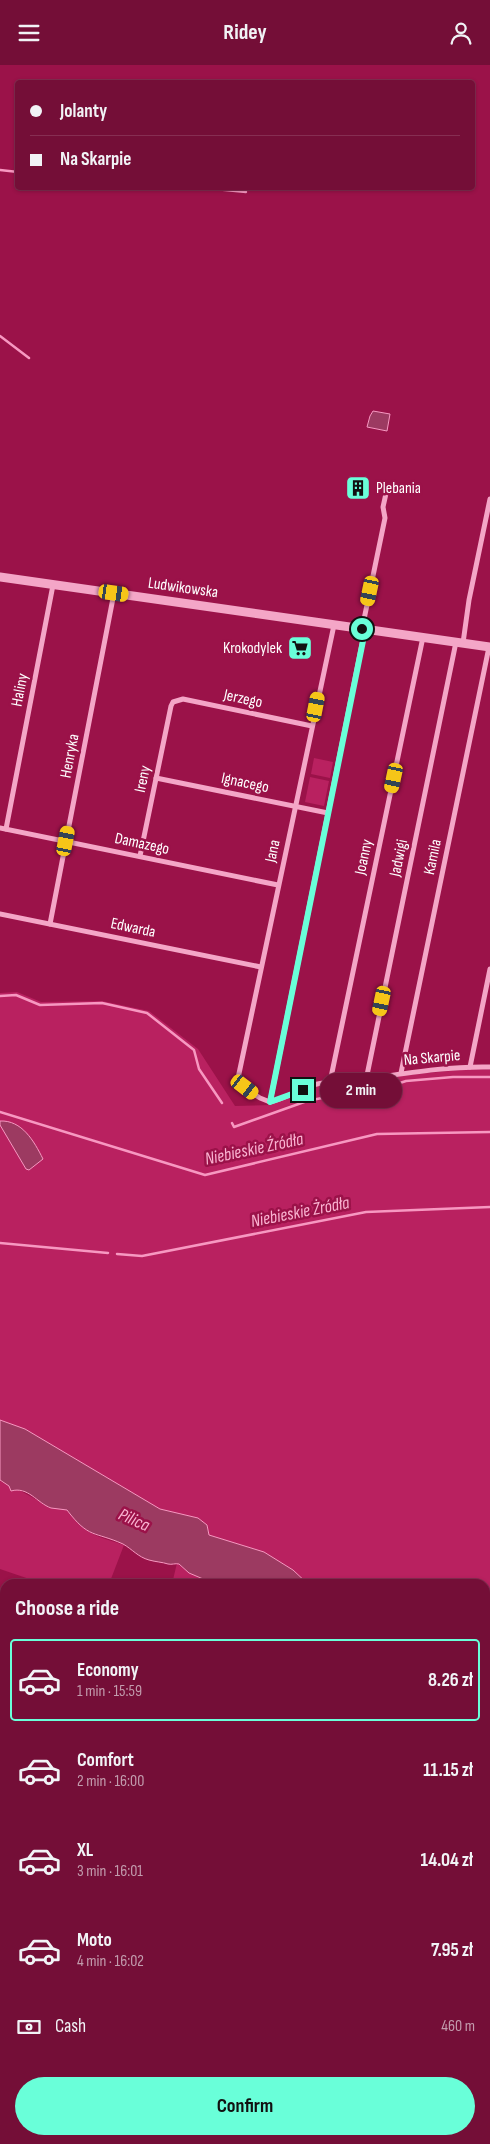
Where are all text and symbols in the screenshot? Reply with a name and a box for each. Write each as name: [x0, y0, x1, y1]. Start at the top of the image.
icon: menu: [15, 19, 43, 47]
text: Ridey: [223, 19, 267, 46]
icon: person: [447, 19, 475, 47]
text: Jolanty: [60, 100, 107, 123]
text: Na Skarpie: [60, 148, 131, 171]
building icon: Plebania: [345, 475, 371, 501]
place label: Plebania: [376, 479, 421, 498]
street label: Ludwikowska: [147, 574, 219, 602]
car: [359, 575, 380, 607]
car: [98, 583, 129, 603]
route start: [351, 618, 373, 640]
supermarket icon: Krokodylek: [287, 635, 313, 661]
place label: Krokodylek: [223, 639, 282, 658]
street label: Haliny: [7, 672, 33, 708]
street label: Jerzego: [221, 685, 264, 712]
car: [305, 691, 326, 723]
street label: Henryka: [56, 732, 84, 780]
car: [383, 762, 404, 794]
street label: Ireny: [131, 764, 155, 794]
street label: Ignacego: [219, 769, 271, 797]
car: [55, 825, 76, 857]
street label: Damazego: [113, 829, 171, 859]
street label: Joanny: [351, 837, 377, 878]
street label: Jana: [261, 838, 285, 865]
street label: Jadwigi: [386, 838, 412, 879]
street label: Kamila: [420, 838, 446, 876]
street label: Edwarda: [109, 914, 157, 942]
car: [371, 985, 392, 1017]
street label: Na Skarpie: [403, 1046, 461, 1070]
car: [228, 1072, 261, 1102]
callout: 2 min: [320, 1073, 403, 1107]
route end: [292, 1079, 314, 1101]
text: 2 min: [346, 1081, 376, 1100]
water label: Niebieskie Źródła: [203, 1128, 306, 1170]
water label: Niebieskie Żródła: [249, 1192, 352, 1232]
water label: Pilica: [115, 1504, 154, 1536]
text: Choose a ride: [15, 1595, 119, 1622]
icon: car: [17, 1658, 62, 1703]
text: Economy: [77, 1659, 139, 1682]
text: 8.26 zł: [428, 1669, 473, 1692]
text: 1 min · 15:59: [77, 1682, 142, 1701]
icon: car: [17, 1748, 62, 1793]
text: Comfort: [77, 1749, 134, 1772]
text: 11.15 zł: [423, 1759, 473, 1782]
text: 2 min · 16:00: [77, 1772, 144, 1791]
icon: car: [17, 1838, 62, 1883]
text: XL: [77, 1839, 93, 1862]
text: 14.04 zł: [421, 1849, 473, 1872]
text: 3 min · 16:01: [77, 1862, 143, 1881]
icon: car: [17, 1928, 62, 1973]
text: Moto: [77, 1929, 112, 1952]
text: 7.95 zł: [431, 1939, 473, 1962]
text: 4 min · 16:02: [77, 1952, 144, 1971]
icon: cash: [15, 2013, 43, 2041]
text: Cash: [55, 2015, 86, 2038]
text: 460 m: [441, 2017, 475, 2036]
button: Confirm: [15, 2077, 475, 2135]

